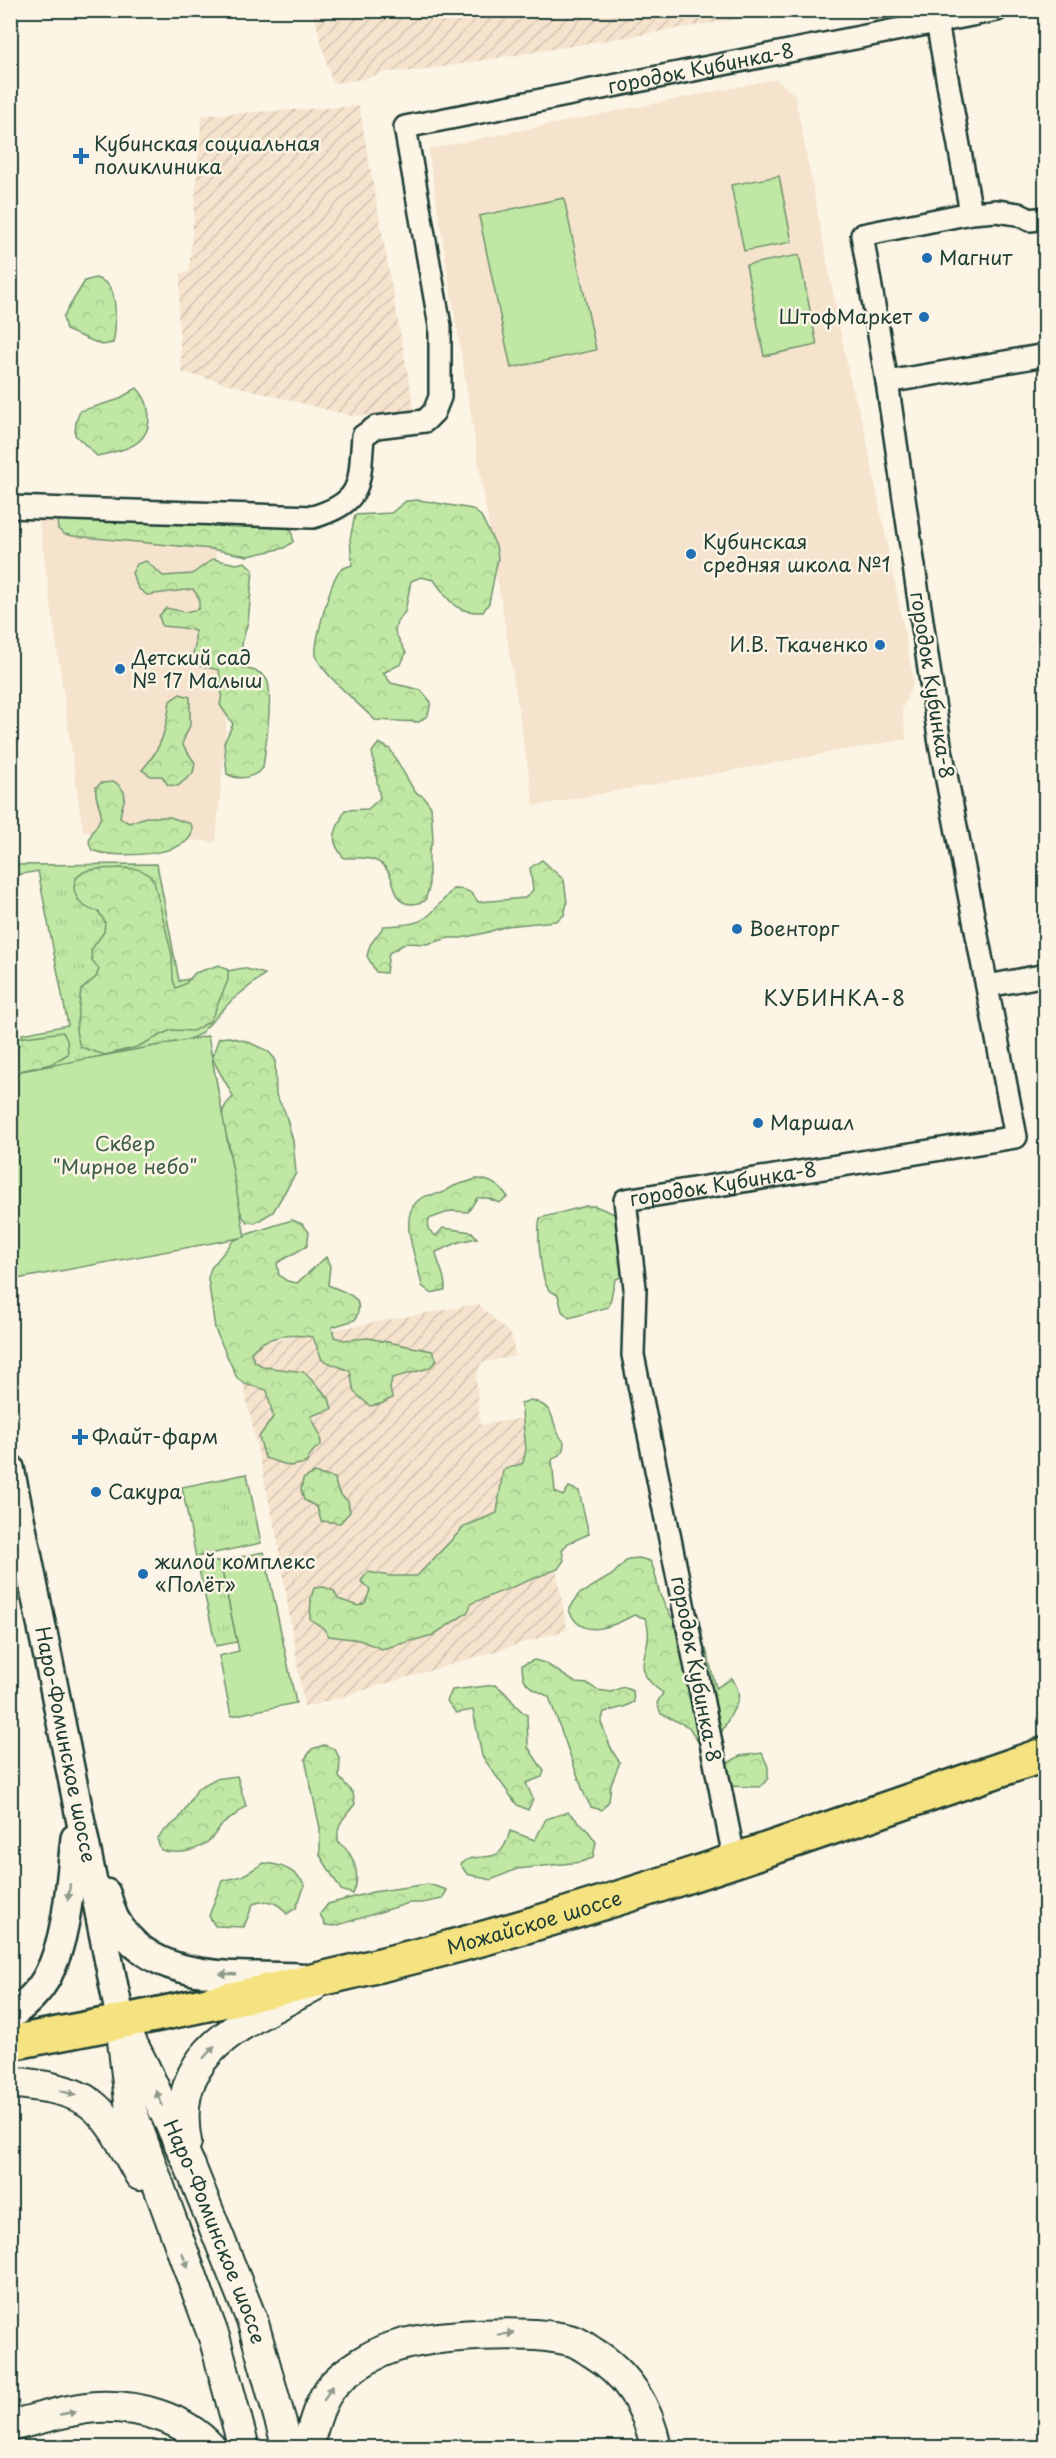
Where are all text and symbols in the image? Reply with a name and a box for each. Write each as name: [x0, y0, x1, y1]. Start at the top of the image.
street label: городок Кубинка-8: [605, 34, 796, 101]
place label: Кубинская социальная поликлиника: [94, 128, 320, 181]
marker: Кубинская социальная поликлиника: [72, 147, 90, 165]
place label: Магнит: [939, 242, 1013, 272]
marker: Магнит: [920, 251, 934, 265]
place label: ШтофМаркет: [779, 301, 912, 331]
marker: ШтофМаркет: [917, 310, 931, 324]
place label: Кубинская средняя школа №1: [703, 526, 890, 579]
marker: Кубинская средняя школа №1: [684, 547, 698, 561]
street label: городок Кубинка-8: [903, 589, 963, 781]
place label: И.В. Ткаченко: [730, 629, 868, 659]
marker: И.В. Ткаченко: [873, 638, 887, 652]
place label: Детский сад № 17 Малыш: [131, 642, 263, 695]
marker: Детский сад № 17 Малыш: [113, 662, 127, 676]
place label: Военторг: [749, 913, 840, 943]
marker: Военторг: [730, 922, 744, 936]
district label: КУБИНКА-8: [763, 981, 907, 1013]
place label: Маршал: [770, 1107, 854, 1137]
marker: Маршал: [751, 1116, 765, 1130]
park label: Сквер "Мирное небо": [53, 1128, 197, 1181]
street label: городок Кубинка-8: [627, 1153, 819, 1213]
place label: Флайт-фарм: [92, 1421, 218, 1451]
marker: Флайт-фарм: [73, 1430, 87, 1444]
place label: Сакура: [108, 1476, 182, 1506]
marker: Сакура: [89, 1485, 103, 1499]
place label: жилой комплекс «Полёт»: [155, 1546, 315, 1599]
marker: жилой комплекс «Полёт»: [136, 1567, 150, 1581]
street label: городок Кубинка-8: [664, 1573, 730, 1764]
street label: Наро-Фоминское шоссе: [28, 1624, 105, 1865]
one-way arrow: [64, 1882, 73, 1901]
street label: Можайское шоссе: [443, 1882, 625, 1962]
one-way arrow: [219, 1970, 238, 1979]
one-way arrow: [202, 2045, 215, 2060]
one-way arrow: [59, 2089, 77, 2098]
one-way arrow: [153, 2089, 163, 2107]
street label: Наро-Фоминское шоссе: [156, 2114, 274, 2347]
one-way arrow: [181, 2251, 191, 2269]
one-way arrow: [497, 2330, 516, 2339]
one-way arrow: [323, 2385, 333, 2402]
one-way arrow: [58, 2408, 77, 2417]

